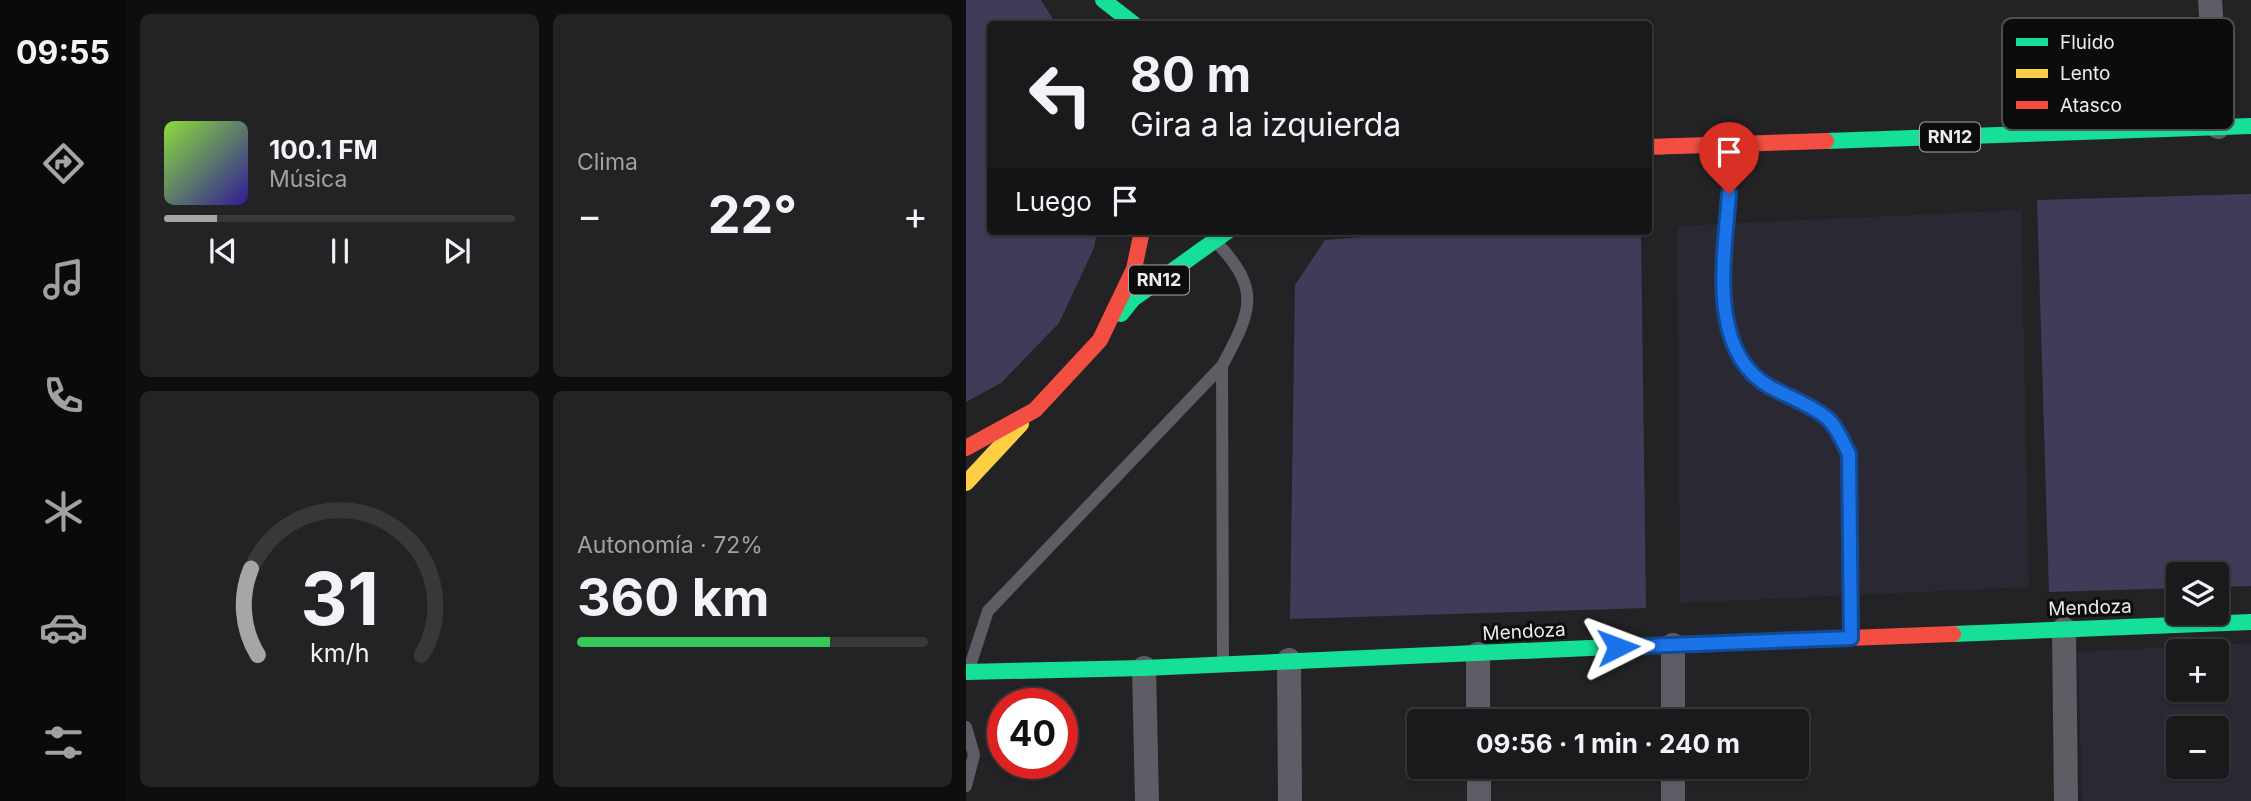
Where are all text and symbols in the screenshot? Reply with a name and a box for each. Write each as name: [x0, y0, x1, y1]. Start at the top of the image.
legend: [2002, 18, 2234, 130]
text: Fluido: [2060, 31, 2115, 54]
text: 09:55: [16, 33, 110, 72]
text: 80 m: [1130, 45, 1251, 104]
icon: left: [1015, 49, 1106, 140]
text: Lento: [2060, 62, 2110, 85]
text: Atasco: [2060, 94, 2122, 117]
text: Gira a la izquierda: [1130, 105, 1401, 144]
pin: [1699, 122, 1759, 194]
road number: RN12: [1920, 122, 1980, 152]
icon: arrive: [1710, 133, 1748, 171]
text: 100.1 FM: [269, 134, 378, 165]
icon: directions: [39, 139, 88, 188]
text: Clima: [577, 148, 638, 176]
text: Música: [269, 165, 347, 193]
icon: arrive: [1106, 182, 1144, 220]
text: 22°: [708, 183, 797, 246]
text: Luego: [1015, 186, 1092, 217]
text: −: [577, 192, 602, 238]
text: +: [903, 192, 928, 238]
icon: previous: [204, 232, 242, 270]
icon: pause: [321, 232, 359, 270]
icon: next: [438, 232, 476, 270]
icon: music: [39, 255, 88, 304]
road number: RN12: [1129, 266, 1189, 294]
icon: phone: [39, 371, 88, 420]
icon: climate: [39, 487, 88, 536]
text: Autonomía · 72%: [577, 531, 763, 559]
text: 31: [300, 554, 379, 643]
map controls: [2166, 562, 2229, 779]
button: layers: [2166, 562, 2229, 625]
text: 360 km: [577, 566, 769, 629]
street label: Mendoza: [2048, 595, 2132, 620]
icon: car: [39, 603, 88, 652]
position arrow: [1581, 610, 1655, 684]
street label: Mendoza: [1482, 618, 1566, 645]
text: km/h: [310, 638, 369, 668]
button: +: [2166, 639, 2229, 702]
speed limit sign: 40: [987, 688, 1078, 779]
button: −: [2166, 716, 2229, 779]
icon: filters: [39, 718, 88, 767]
text: 09:56 · 1 min · 240 m: [1476, 728, 1740, 759]

